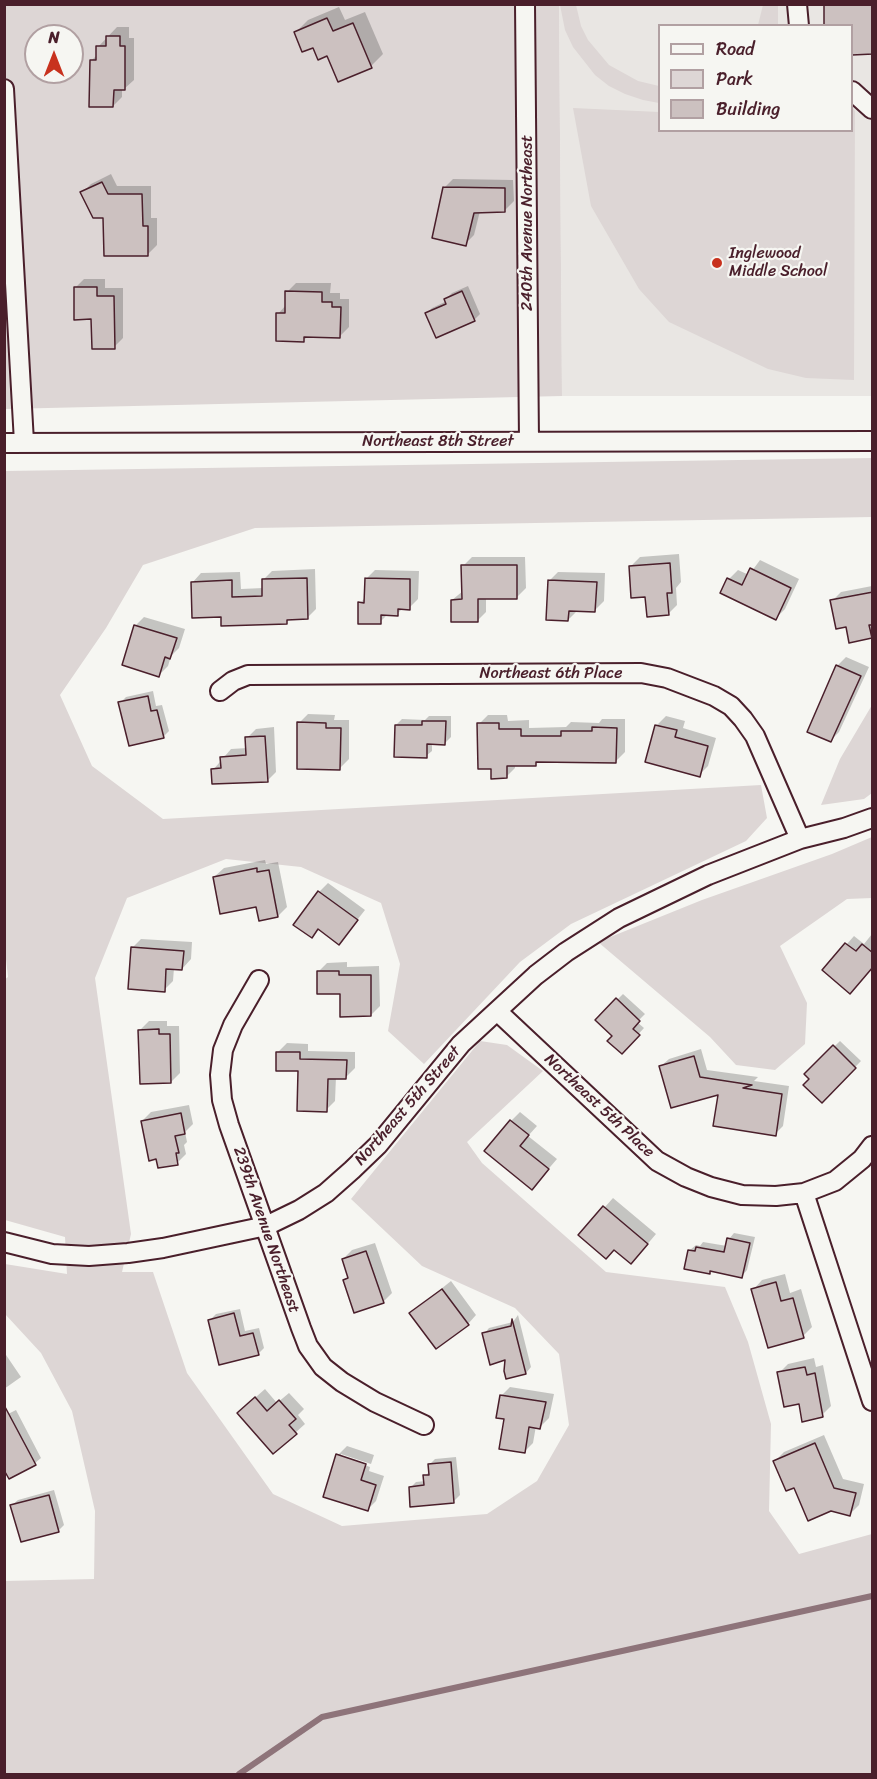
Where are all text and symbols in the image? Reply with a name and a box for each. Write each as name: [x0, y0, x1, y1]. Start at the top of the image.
text: N: [48, 23, 60, 52]
north arrow: [24, 24, 84, 84]
legend: [658, 24, 853, 132]
text: Road: [716, 33, 755, 65]
text: Park: [716, 63, 753, 95]
text: Building: [716, 93, 780, 125]
street label: 240th Avenue Northeast: [518, 135, 538, 311]
place label: Inglewood Middle School: [729, 244, 828, 282]
marker: Inglewood Middle School: [710, 256, 724, 270]
street label: Northeast 8th Street: [362, 432, 514, 452]
street label: Northeast 6th Place: [479, 664, 623, 684]
street label: Northeast 5th Street: [351, 1042, 465, 1170]
street label: Northeast 5th Place: [540, 1050, 658, 1162]
street label: 239th Avenue Northeast: [229, 1144, 303, 1316]

